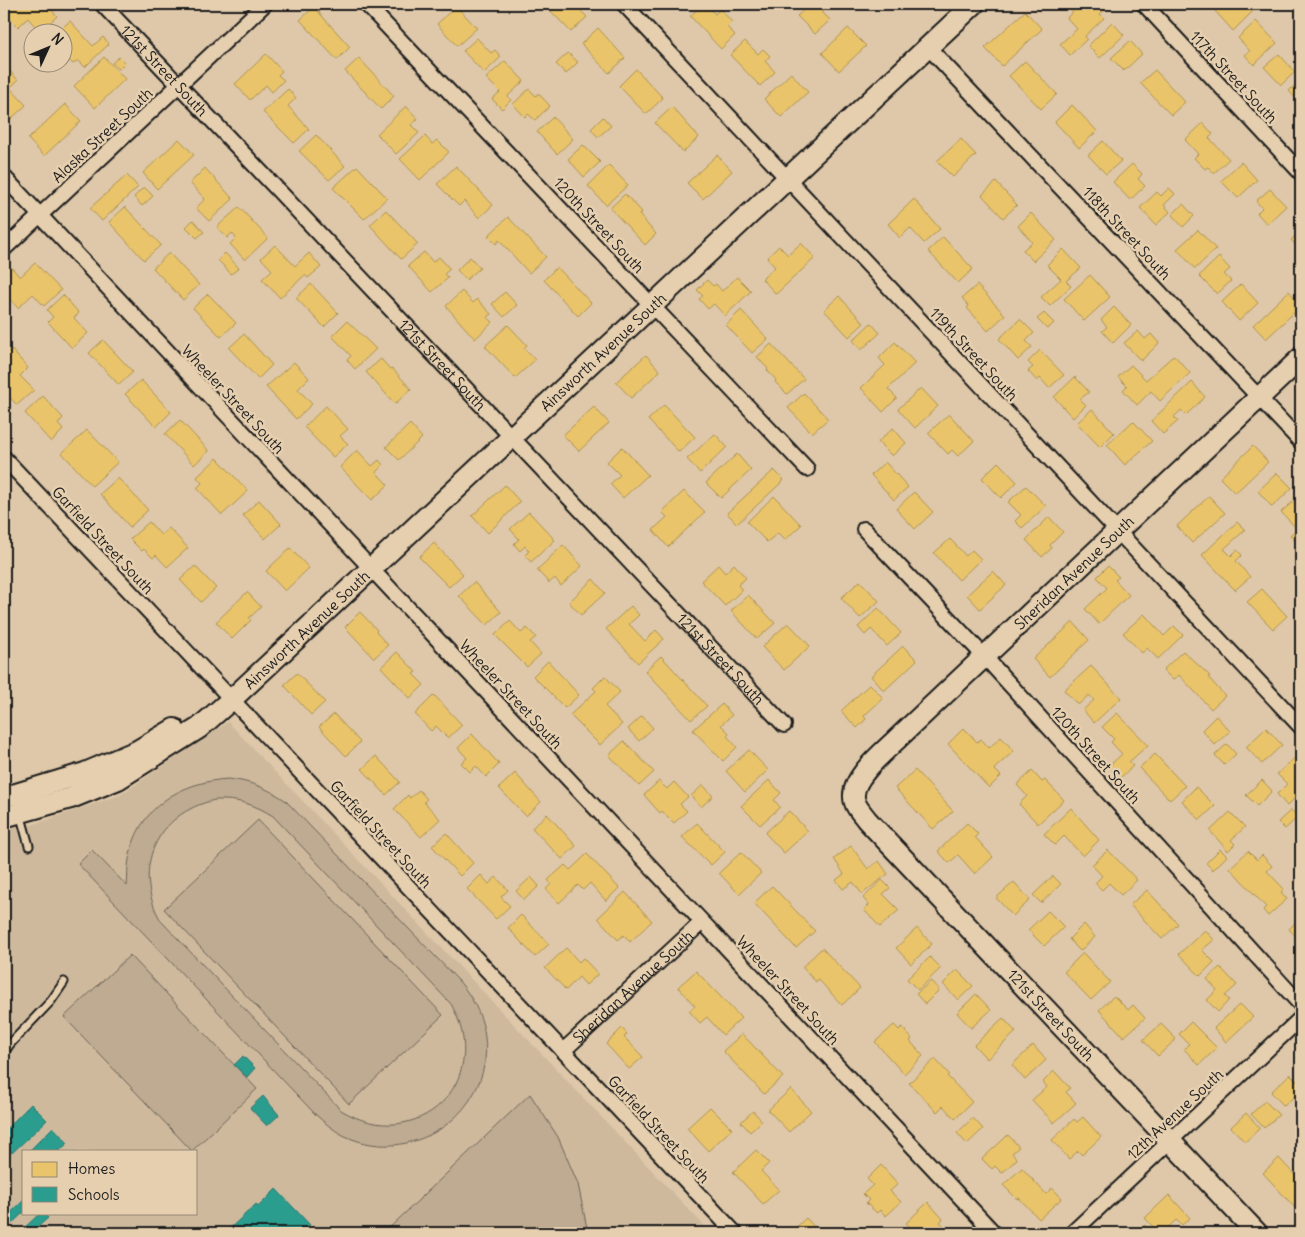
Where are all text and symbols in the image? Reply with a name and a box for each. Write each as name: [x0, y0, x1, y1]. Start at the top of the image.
street label: 121st Street South: [117, 21, 212, 120]
north arrow: [22, 22, 72, 72]
street label: 117th Street South: [1186, 27, 1282, 127]
text: N: [48, 29, 67, 49]
street label: Alaska Street South: [48, 83, 157, 187]
street label: 120th Street South: [550, 173, 649, 277]
street label: 118th Street South: [1079, 182, 1175, 284]
street label: Ainsworth Avenue South: [536, 288, 670, 415]
street label: 119th Street South: [926, 303, 1022, 405]
street label: 121st Street South: [395, 315, 491, 414]
street label: Wheeler Street South: [177, 340, 289, 458]
street label: Garfield Street South: [48, 482, 158, 598]
street label: Sheridan Avenue South: [1010, 511, 1138, 633]
street label: Ainsworth Avenue South: [240, 566, 374, 693]
street label: 121st Street South: [674, 609, 769, 708]
street label: Wheeler Street South: [455, 635, 567, 753]
street label: 120th Street South: [1047, 703, 1145, 808]
street label: Garfield Street South: [326, 776, 436, 892]
street label: Sheridan Avenue South: [568, 926, 697, 1047]
street label: Wheeler Street South: [732, 931, 844, 1049]
street label: 121st Street South: [1004, 965, 1099, 1065]
street label: 12th Avenue South: [1123, 1064, 1227, 1163]
street label: Garfield Street South: [604, 1071, 714, 1187]
legend: [22, 1150, 198, 1214]
text: Homes: [68, 1159, 115, 1178]
text: Schools: [68, 1185, 120, 1204]

